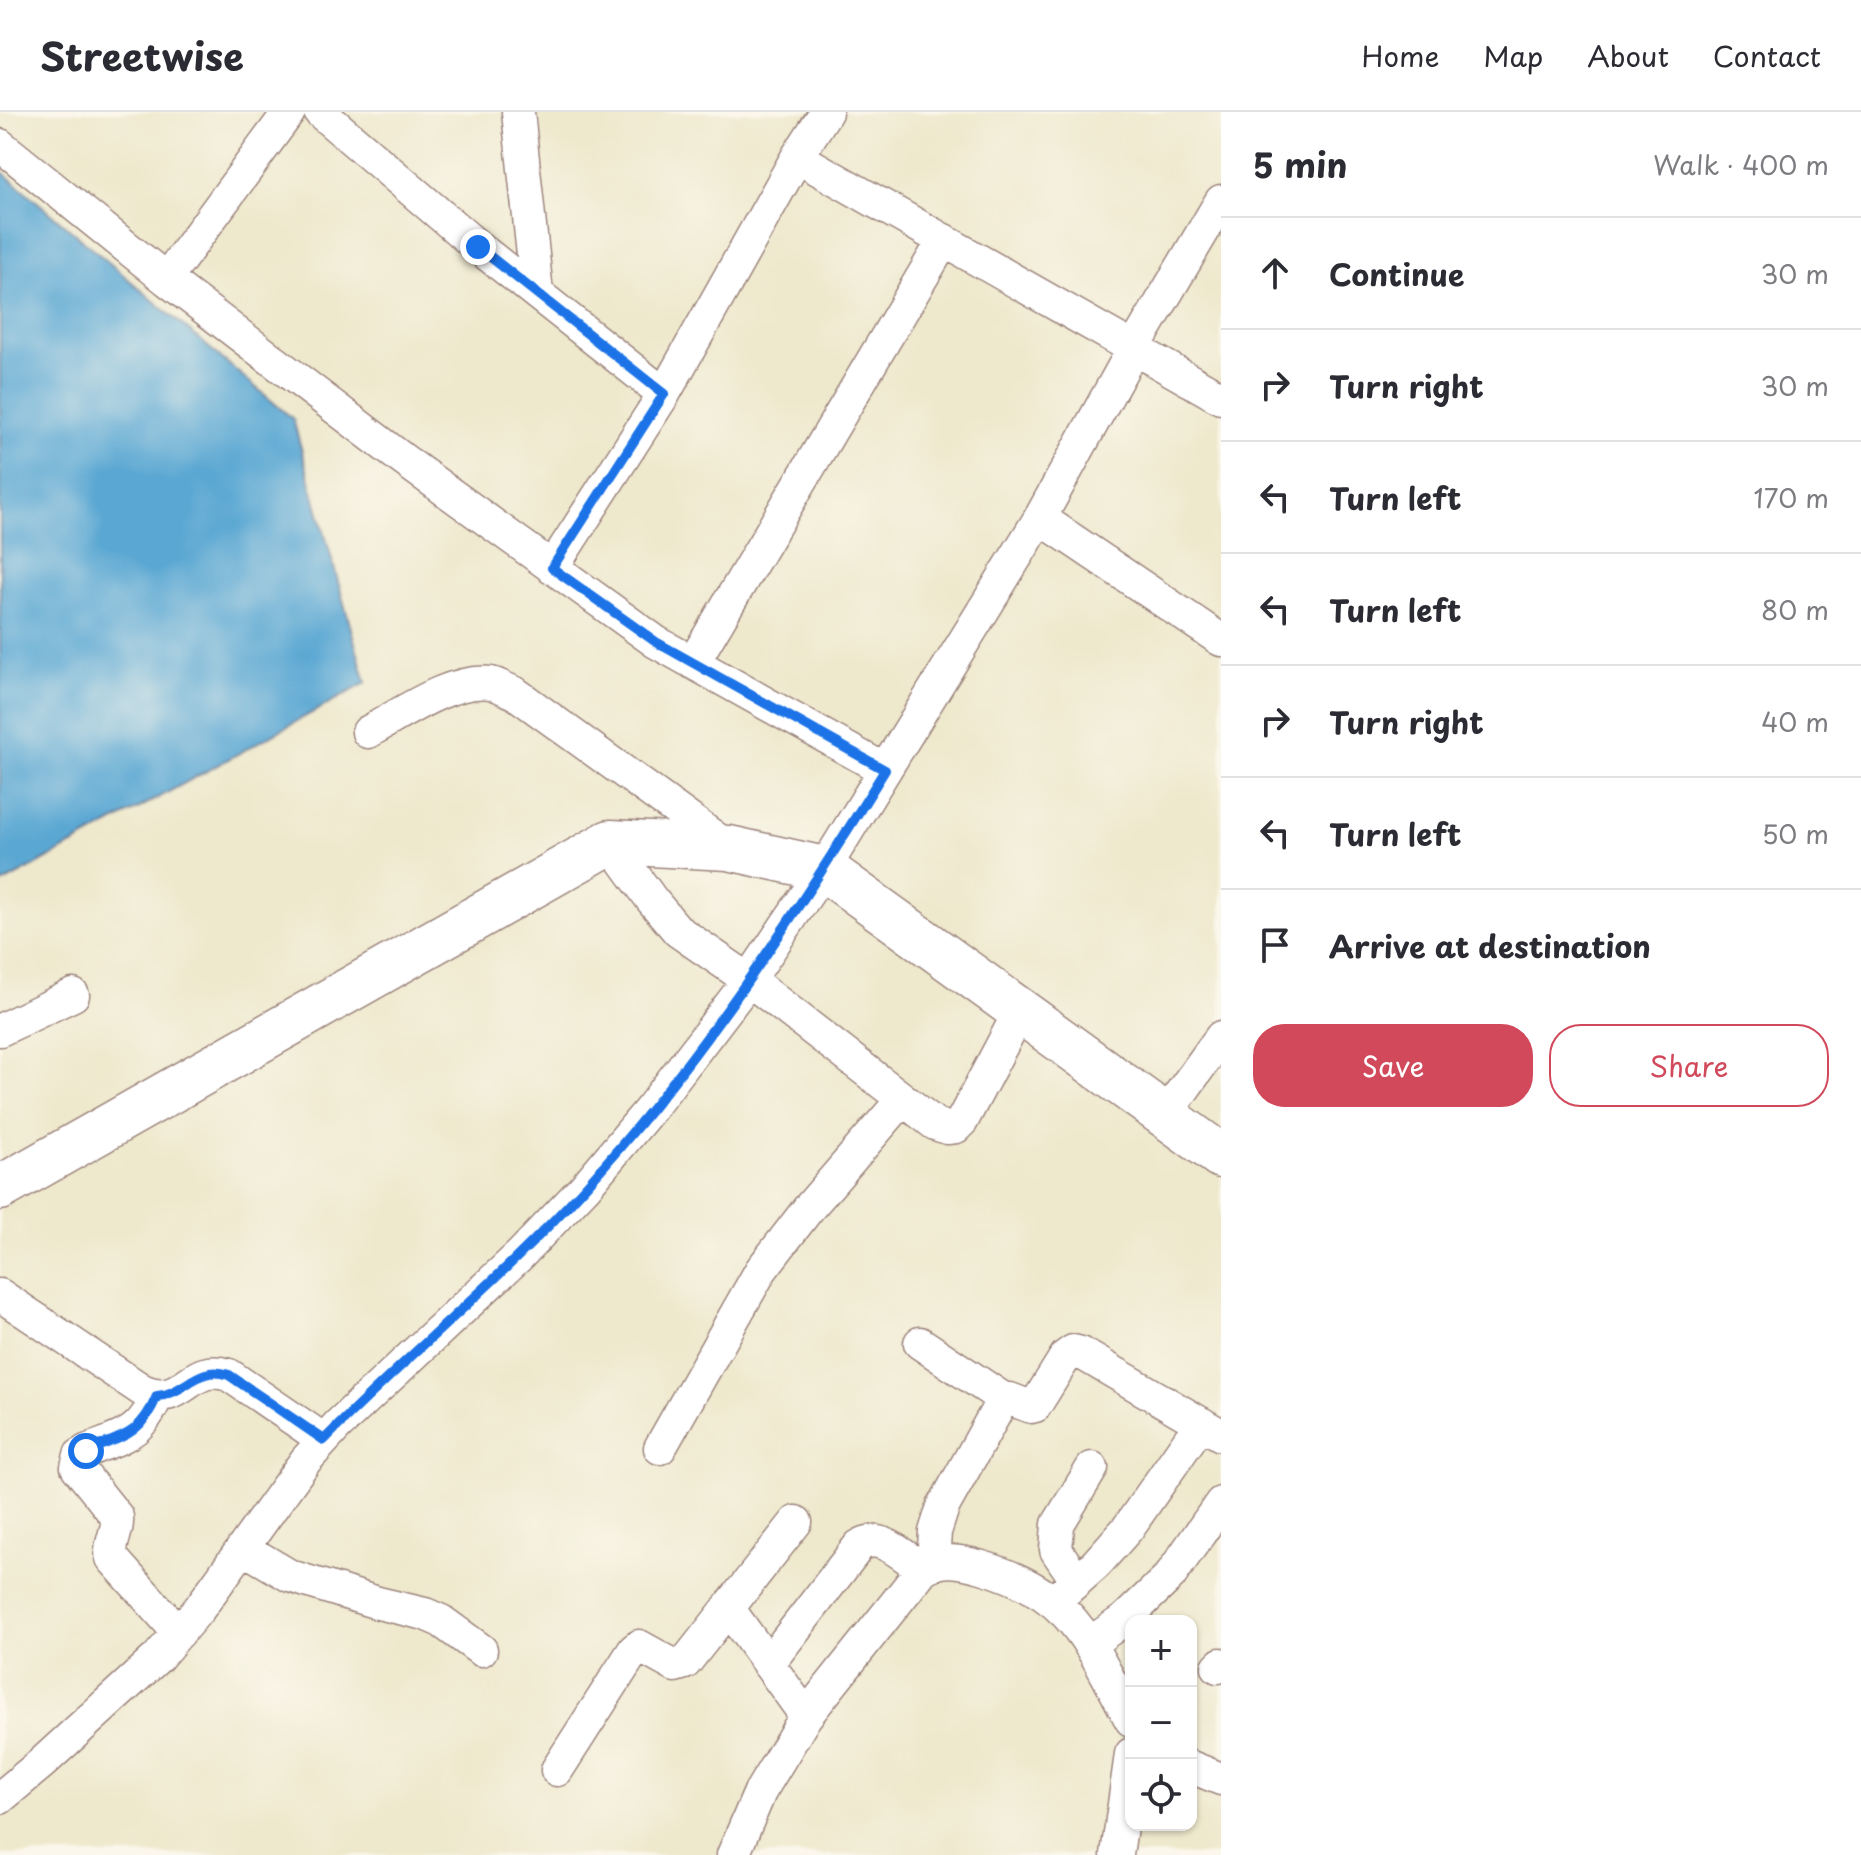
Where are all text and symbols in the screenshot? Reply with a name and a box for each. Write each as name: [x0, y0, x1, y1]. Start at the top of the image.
text: Streetwise: [40, 27, 244, 84]
text: Home: [1361, 34, 1439, 77]
text: Map: [1483, 34, 1543, 77]
text: About: [1587, 34, 1669, 77]
text: Contact: [1713, 34, 1821, 77]
text: 5 min: [1253, 138, 1347, 190]
text: Walk · 400 m: [1653, 145, 1829, 184]
route end: [460, 229, 496, 265]
icon: ahead: [1253, 251, 1297, 295]
text: Continue: [1329, 251, 1464, 296]
text: 30 m: [1761, 254, 1829, 293]
icon: right: [1253, 363, 1297, 407]
text: Turn right: [1329, 363, 1484, 408]
text: 30 m: [1761, 366, 1829, 405]
icon: left: [1253, 475, 1297, 519]
text: Turn left: [1329, 475, 1461, 520]
text: 170 m: [1754, 478, 1829, 517]
icon: left: [1253, 587, 1297, 631]
text: Turn left: [1329, 587, 1461, 632]
text: 80 m: [1761, 590, 1829, 629]
icon: right: [1253, 699, 1297, 743]
text: Turn right: [1329, 699, 1484, 744]
text: 40 m: [1761, 702, 1829, 741]
icon: left: [1253, 811, 1297, 855]
text: Turn left: [1329, 811, 1461, 856]
text: 50 m: [1762, 814, 1829, 853]
icon: arrive: [1253, 923, 1297, 967]
text: Arrive at destination: [1329, 923, 1651, 968]
button: Save: [1253, 1024, 1533, 1107]
button: Share: [1549, 1024, 1829, 1107]
route start: [68, 1433, 104, 1469]
map controls: [1125, 1615, 1197, 1831]
button: +: [1125, 1615, 1197, 1687]
button: −: [1125, 1687, 1197, 1759]
button: locate: [1125, 1759, 1197, 1831]

